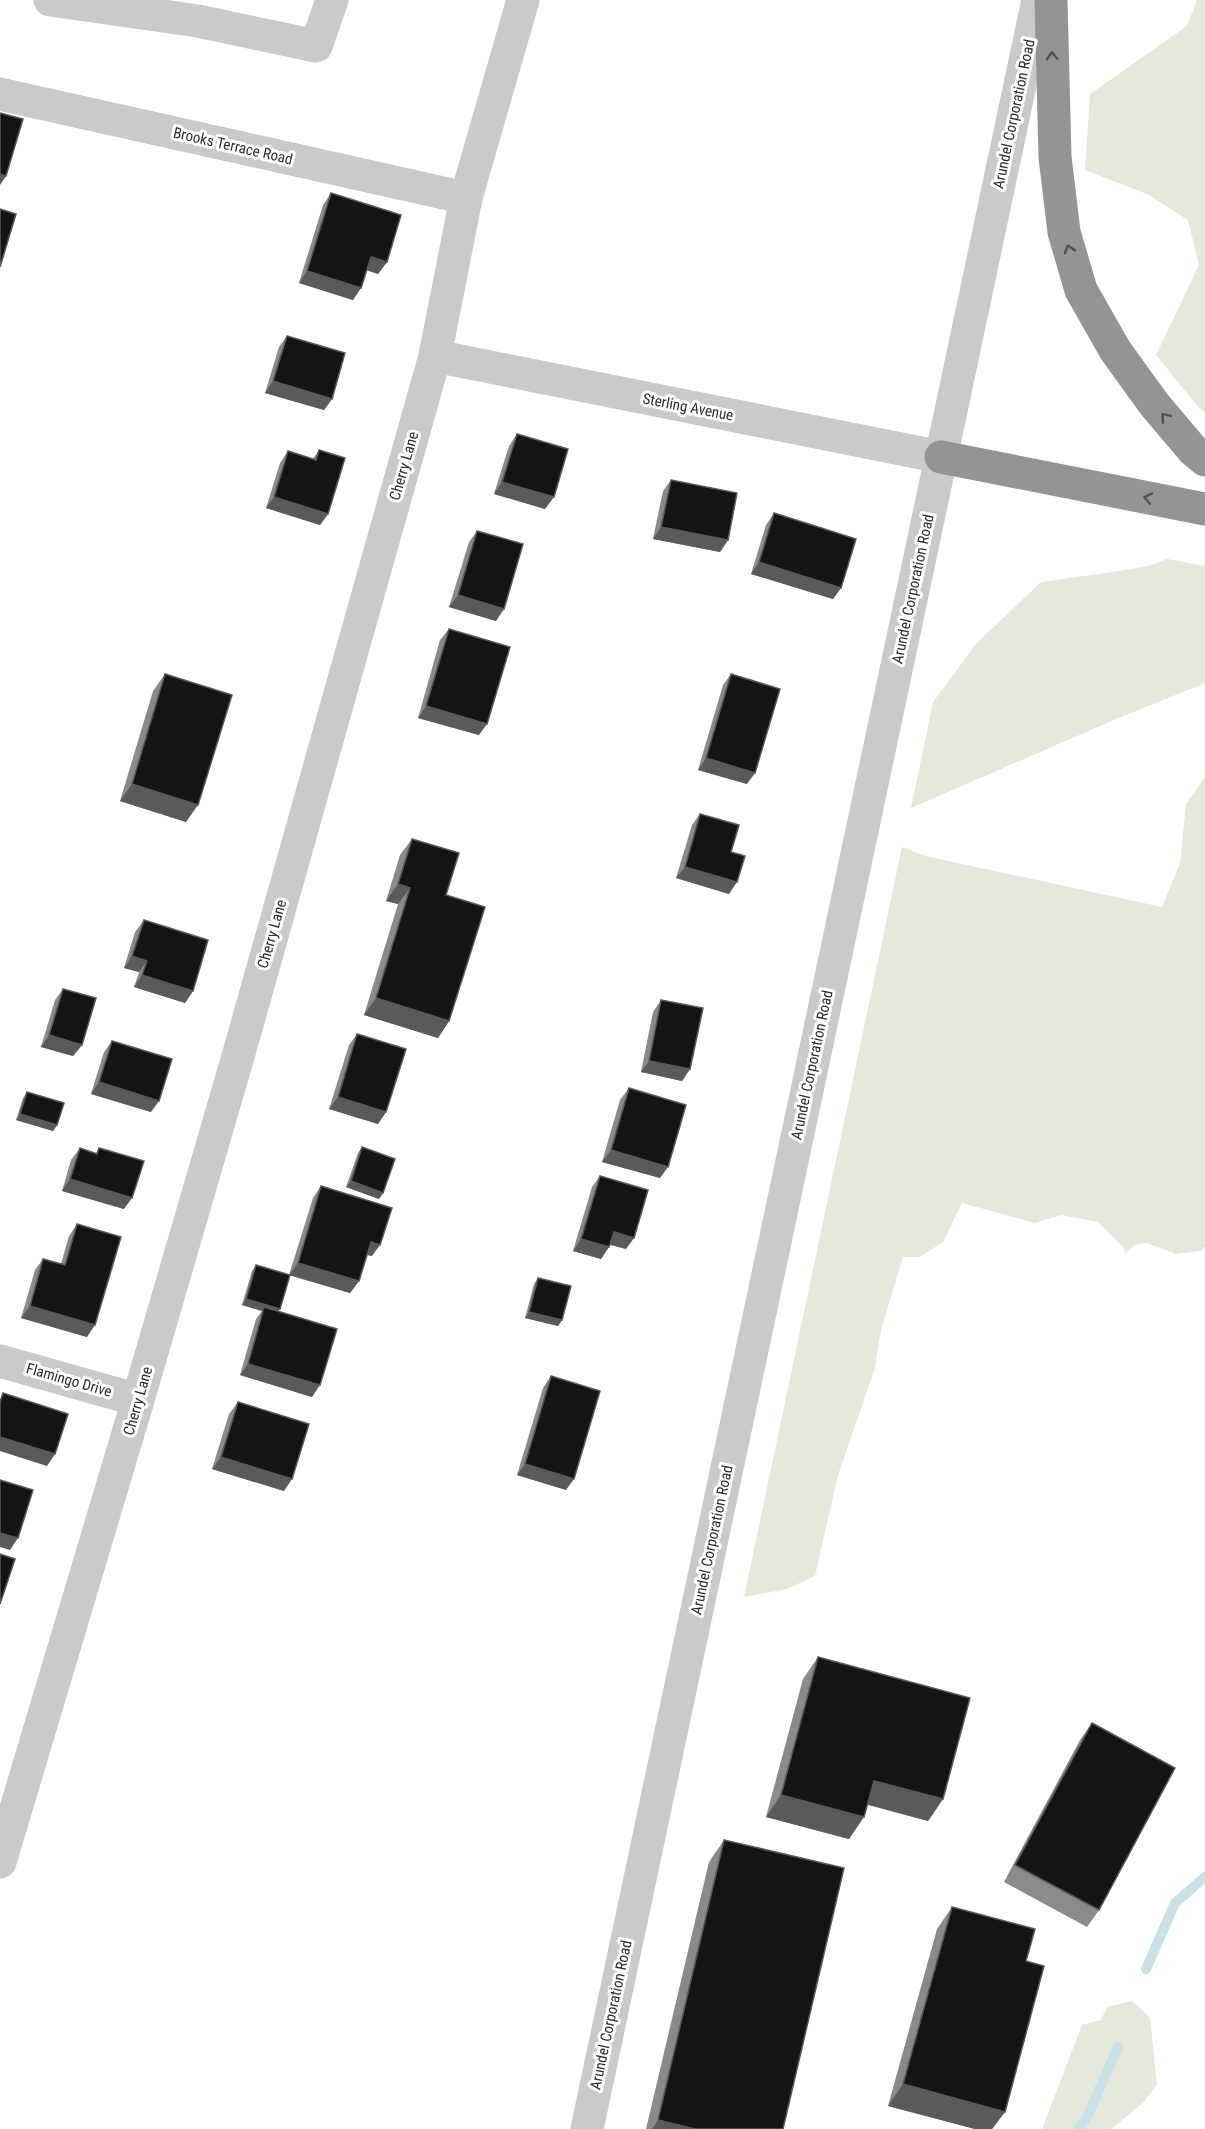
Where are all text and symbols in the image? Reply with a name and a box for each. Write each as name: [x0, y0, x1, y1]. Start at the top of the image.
street label: Arundel Corporation Road: [989, 38, 1039, 190]
one-way arrow: [1046, 51, 1059, 60]
street label: Brooks Terrace Road: [171, 123, 295, 169]
one-way arrow: [1064, 244, 1076, 255]
street label: Sterling Avenue: [641, 389, 735, 425]
one-way arrow: [1161, 413, 1172, 424]
street label: Cherry Lane: [386, 430, 422, 502]
one-way arrow: [1143, 492, 1153, 505]
street label: Arundel Corporation Road: [888, 513, 938, 665]
street label: Cherry Lane: [254, 898, 290, 970]
street label: Arundel Corporation Road: [787, 989, 837, 1141]
street label: Flamingo Drive: [24, 1359, 114, 1401]
street label: Cherry Lane: [120, 1365, 156, 1437]
street label: Arundel Corporation Road: [687, 1464, 737, 1616]
street label: Arundel Corporation Road: [586, 1939, 636, 2091]

